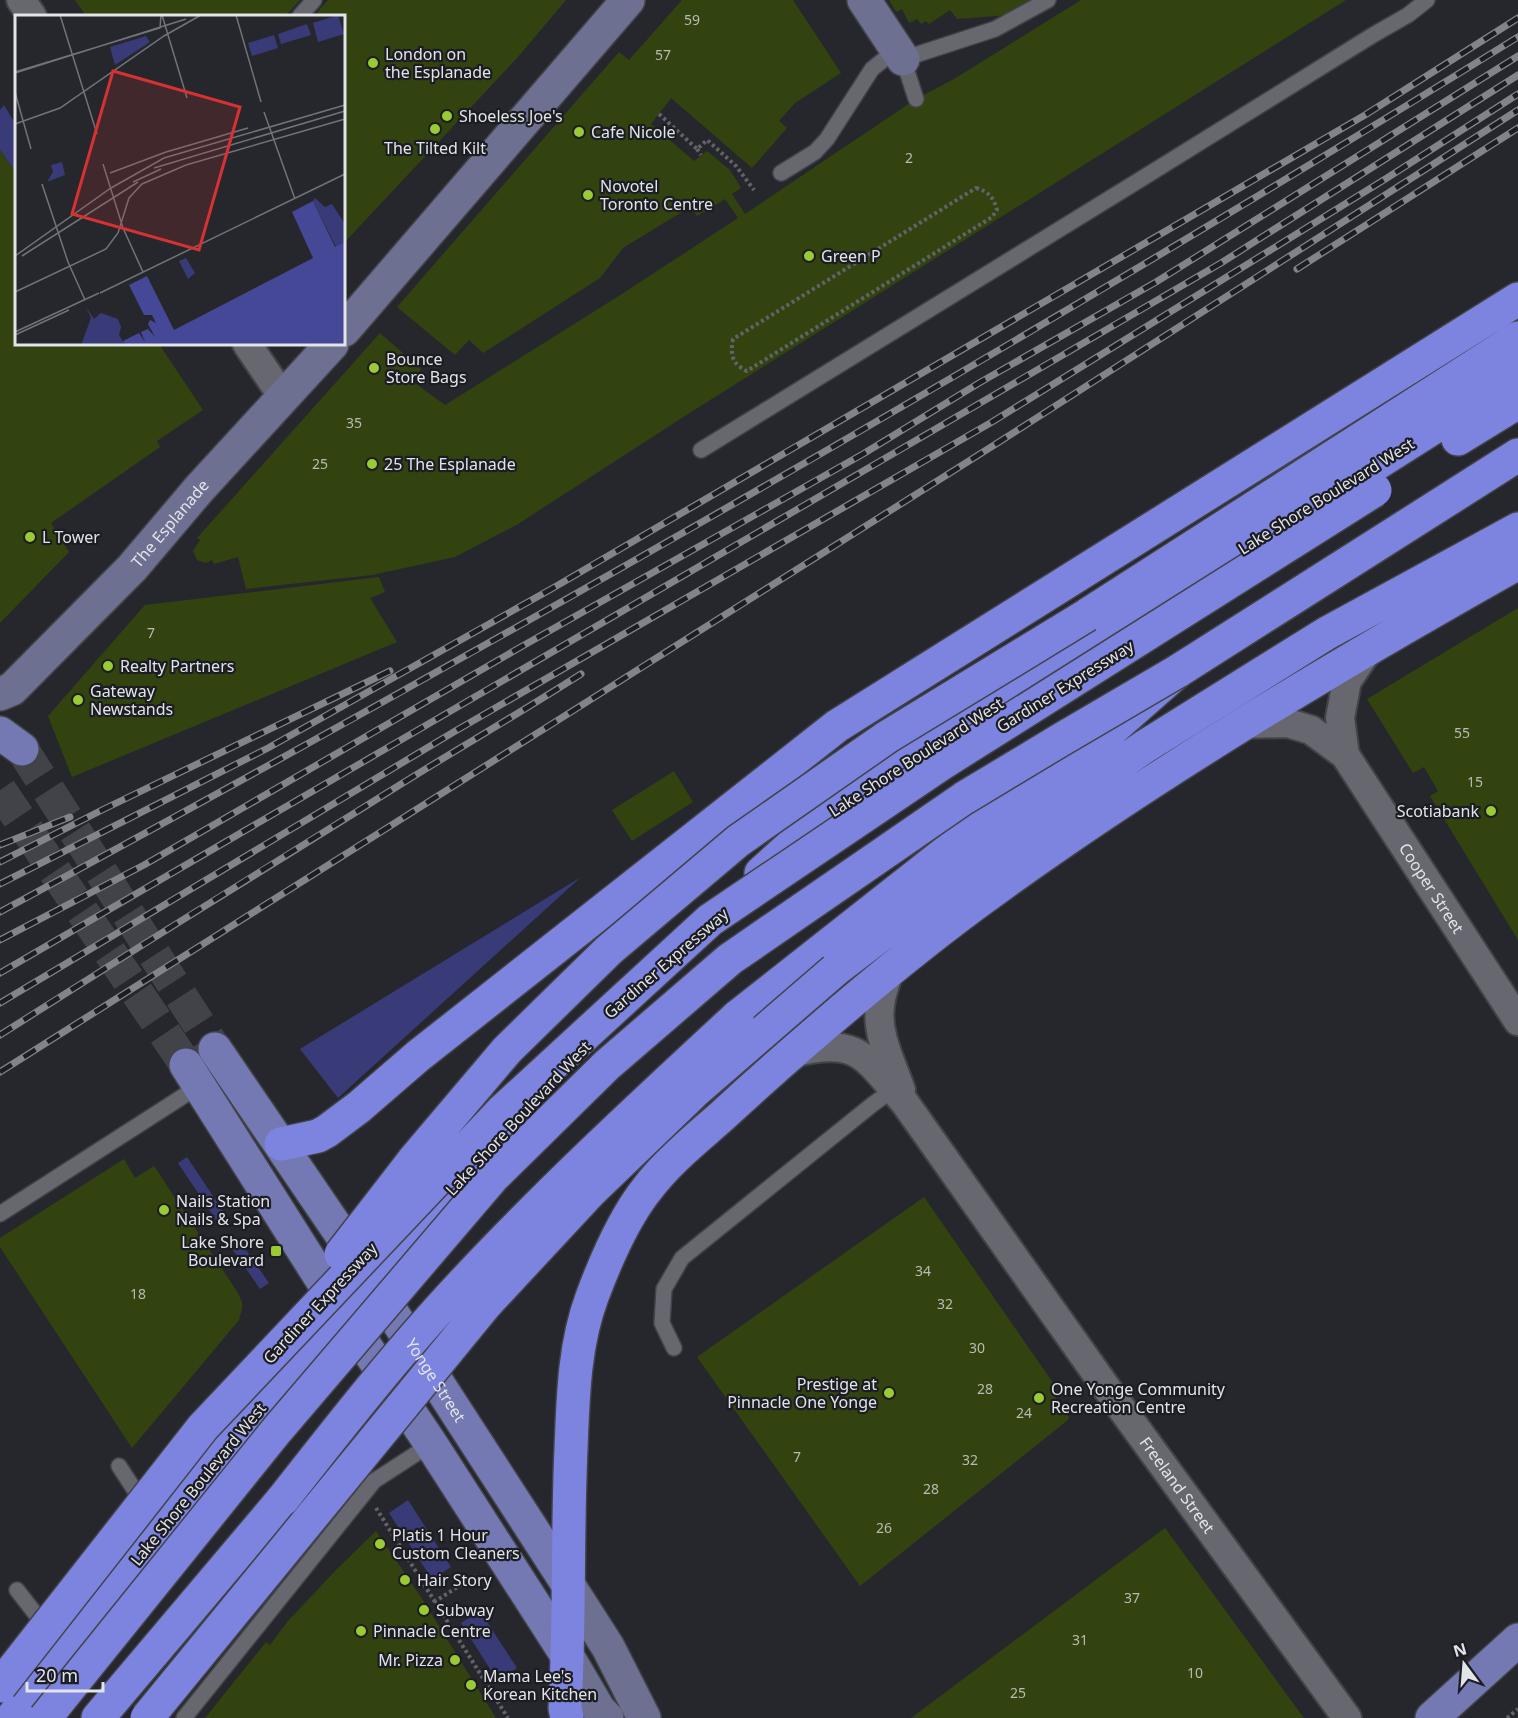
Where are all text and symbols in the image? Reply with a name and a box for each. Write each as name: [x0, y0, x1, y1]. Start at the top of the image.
house number: 59: [684, 10, 700, 29]
inset map: [15, 15, 345, 345]
place label: London on the Esplanade: [385, 43, 491, 83]
house number: 57: [655, 45, 671, 64]
marker: London on the Esplanade: [366, 56, 380, 70]
place label: Shoeless Joe's: [459, 105, 563, 127]
marker: Shoeless Joe's: [440, 109, 454, 123]
place label: Cafe Nicole: [591, 121, 676, 143]
marker: The Tilted Kilt: [428, 122, 442, 136]
marker: Cafe Nicole: [572, 125, 586, 139]
place label: The Tilted Kilt: [384, 137, 486, 159]
house number: 2: [905, 148, 913, 167]
place label: Novotel Toronto Centre: [600, 175, 713, 215]
marker: Novotel Toronto Centre: [581, 188, 595, 202]
place label: Green P: [821, 245, 881, 267]
marker: Green P: [802, 249, 816, 263]
place label: Bounce Store Bags: [386, 348, 467, 388]
marker: Bounce Store Bags: [367, 361, 381, 375]
house number: 35: [346, 413, 362, 432]
street label: Lake Shore Boulevard West: [1234, 432, 1419, 559]
place label: 25 The Esplanade: [384, 453, 516, 475]
house number: 25: [312, 454, 328, 473]
marker: 25 The Esplanade: [365, 457, 379, 471]
street label: The Esplanade: [126, 474, 214, 572]
place label: L Tower: [42, 526, 100, 548]
marker: L Tower: [23, 530, 37, 544]
house number: 7: [147, 623, 155, 642]
street label: Gardiner Expressway: [992, 634, 1139, 737]
place label: Realty Partners: [120, 655, 234, 677]
marker: Realty Partners: [101, 659, 115, 673]
place label: Gateway Newstands: [90, 680, 173, 720]
street label: Lake Shore Boulevard West: [824, 692, 1008, 822]
marker: Gateway Newstands: [71, 693, 85, 707]
house number: 55: [1454, 723, 1470, 742]
house number: 15: [1467, 772, 1483, 791]
place label: Scotiabank: [1397, 800, 1479, 822]
marker: Scotiabank: [1484, 804, 1498, 818]
street label: Cooper Street: [1394, 839, 1469, 938]
street label: Gardiner Expressway: [599, 902, 734, 1023]
street label: Lake Shore Boulevard West: [440, 1036, 596, 1200]
place label: Nails Station Nails & Spa: [176, 1190, 270, 1230]
marker: Nails Station Nails & Spa: [157, 1203, 171, 1217]
place label: Lake Shore Boulevard: [181, 1231, 264, 1271]
street label: Gardiner Expressway: [258, 1237, 383, 1368]
marker: Lake Shore Boulevard: [269, 1244, 283, 1258]
house number: 34: [915, 1261, 931, 1280]
house number: 18: [130, 1284, 146, 1303]
house number: 32: [937, 1294, 953, 1313]
street label: Yonge Street: [401, 1334, 471, 1426]
house number: 30: [969, 1338, 985, 1357]
place label: Prestige at Pinnacle One Yonge: [727, 1373, 877, 1413]
place label: One Yonge Community Recreation Centre: [1051, 1378, 1226, 1418]
house number: 28: [977, 1379, 993, 1398]
marker: Prestige at Pinnacle One Yonge: [882, 1386, 896, 1400]
marker: One Yonge Community Recreation Centre: [1032, 1391, 1046, 1405]
street label: Lake Shore Boulevard West: [125, 1398, 271, 1570]
house number: 24: [1016, 1403, 1032, 1422]
street label: Freeland Street: [1135, 1432, 1220, 1538]
house number: 7: [793, 1447, 801, 1466]
house number: 32: [962, 1450, 978, 1469]
house number: 28: [923, 1479, 939, 1498]
house number: 26: [876, 1518, 892, 1537]
place label: Platis 1 Hour Custom Cleaners: [392, 1524, 520, 1564]
marker: Platis 1 Hour Custom Cleaners: [373, 1537, 387, 1551]
place label: Hair Story: [417, 1569, 493, 1591]
marker: Hair Story: [398, 1573, 412, 1587]
house number: 37: [1124, 1588, 1140, 1607]
place label: Subway: [436, 1599, 495, 1621]
marker: Subway: [417, 1603, 431, 1617]
place label: Pinnacle Centre: [373, 1620, 491, 1642]
marker: Pinnacle Centre: [354, 1624, 368, 1638]
house number: 31: [1072, 1630, 1088, 1649]
north arrow: [1434, 1634, 1494, 1694]
text: N: [1451, 1637, 1469, 1662]
place label: Mr. Pizza: [378, 1649, 443, 1671]
marker: Mr. Pizza: [448, 1653, 462, 1667]
scale bar: [27, 1655, 104, 1693]
text: 20 m: [36, 1663, 78, 1687]
house number: 10: [1187, 1663, 1203, 1682]
place label: Mama Lee's Korean Kitchen: [483, 1665, 597, 1705]
marker: Mama Lee's Korean Kitchen: [464, 1678, 478, 1692]
house number: 25: [1010, 1683, 1026, 1702]

